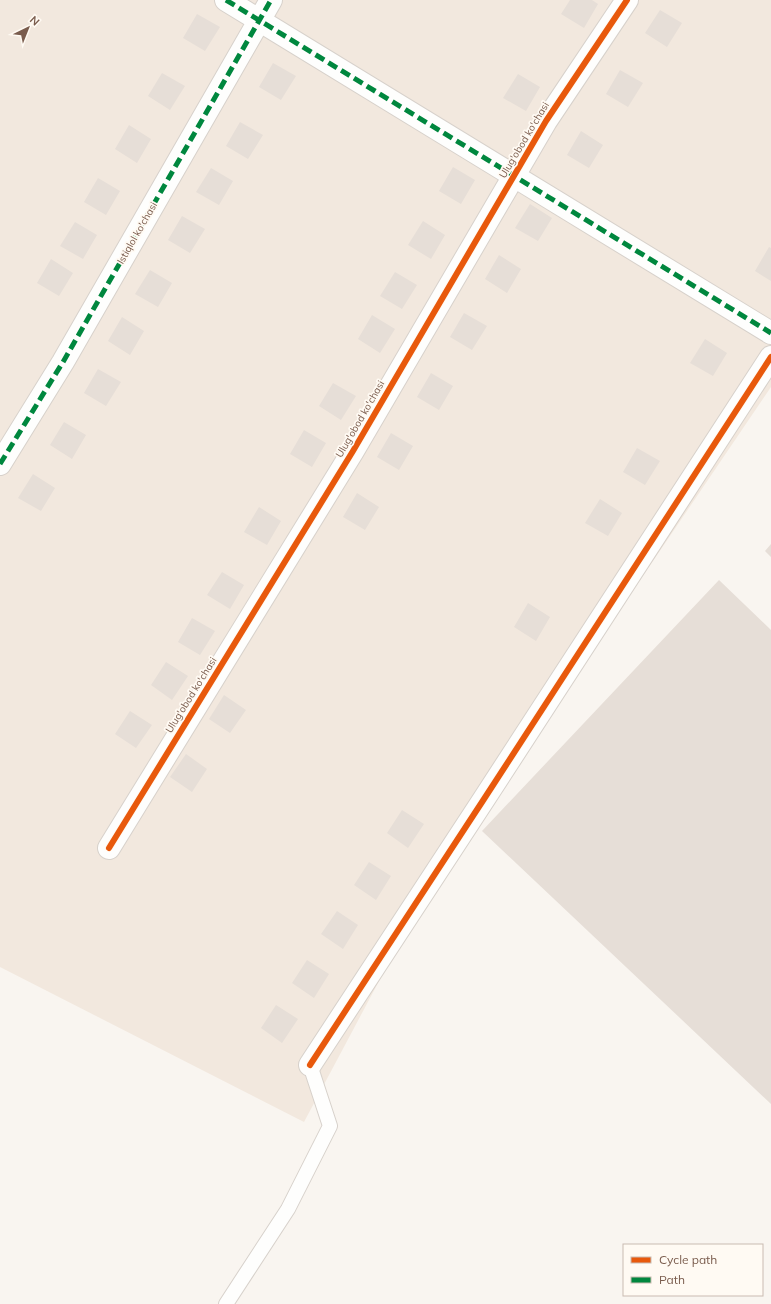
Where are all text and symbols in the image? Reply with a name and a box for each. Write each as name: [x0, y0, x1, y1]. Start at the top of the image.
north arrow: [8, 8, 48, 48]
text: N: [27, 13, 43, 29]
street label: Ulug'obod ko'chasi: [496, 99, 552, 181]
street label: Istiqlol ko'chasi: [114, 200, 160, 266]
street label: Ulug'obod ko'chasi: [333, 378, 387, 460]
street label: Ulug'obod ko'chasi: [162, 655, 220, 735]
legend: [623, 1244, 763, 1296]
text: Cycle path: [659, 1252, 717, 1267]
text: Path: [659, 1272, 685, 1287]

